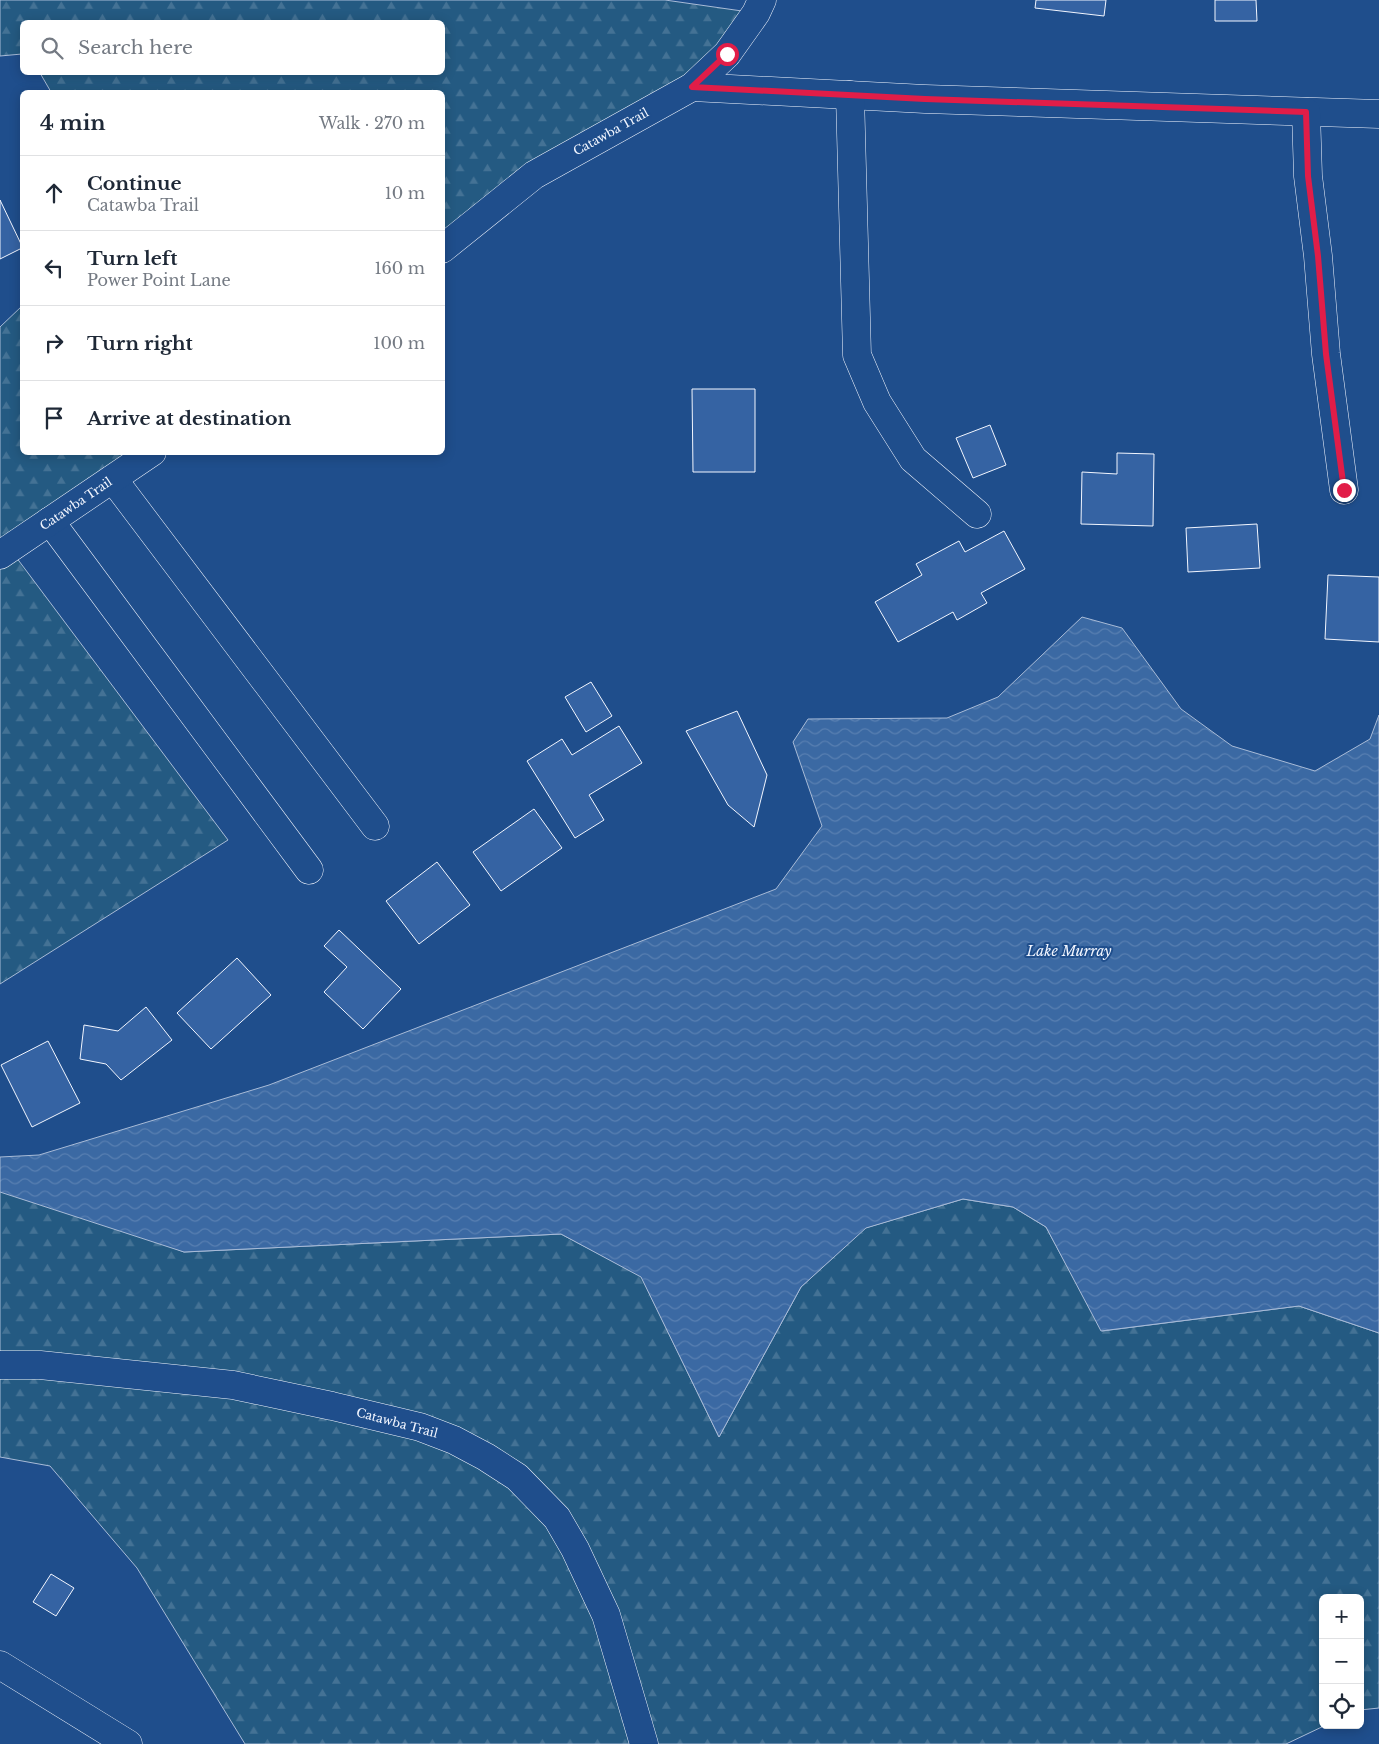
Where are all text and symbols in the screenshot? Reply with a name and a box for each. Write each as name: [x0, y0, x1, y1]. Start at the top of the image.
search box: [20, 20, 445, 75]
icon: search: [38, 34, 66, 62]
text: Search here: [78, 36, 193, 59]
route start: [716, 43, 739, 66]
street label: Catawba Trail: [570, 105, 651, 158]
text: 4 min: [40, 110, 106, 136]
text: Walk · 270 m: [319, 113, 425, 133]
text: Continue: [87, 172, 182, 195]
icon: ahead: [40, 179, 68, 207]
text: 10 m: [385, 183, 425, 203]
text: Catawba Trail: [87, 195, 199, 215]
text: Turn left: [87, 247, 178, 270]
icon: left: [40, 254, 68, 282]
text: 160 m: [374, 258, 425, 278]
text: Power Point Lane: [87, 270, 231, 290]
icon: right: [40, 329, 68, 357]
text: Turn right: [87, 332, 193, 355]
text: 100 m: [373, 333, 425, 353]
icon: arrive: [40, 404, 68, 432]
text: Arrive at destination: [87, 407, 291, 430]
street label: Catawba Trail: [37, 474, 115, 533]
route end: [1333, 479, 1356, 502]
water label: Lake Murray: [1025, 942, 1112, 960]
street label: Catawba Trail: [355, 1404, 440, 1441]
map controls: [1319, 1594, 1364, 1729]
button: +: [1319, 1594, 1364, 1639]
button: −: [1319, 1639, 1364, 1684]
button: locate: [1319, 1684, 1364, 1729]

